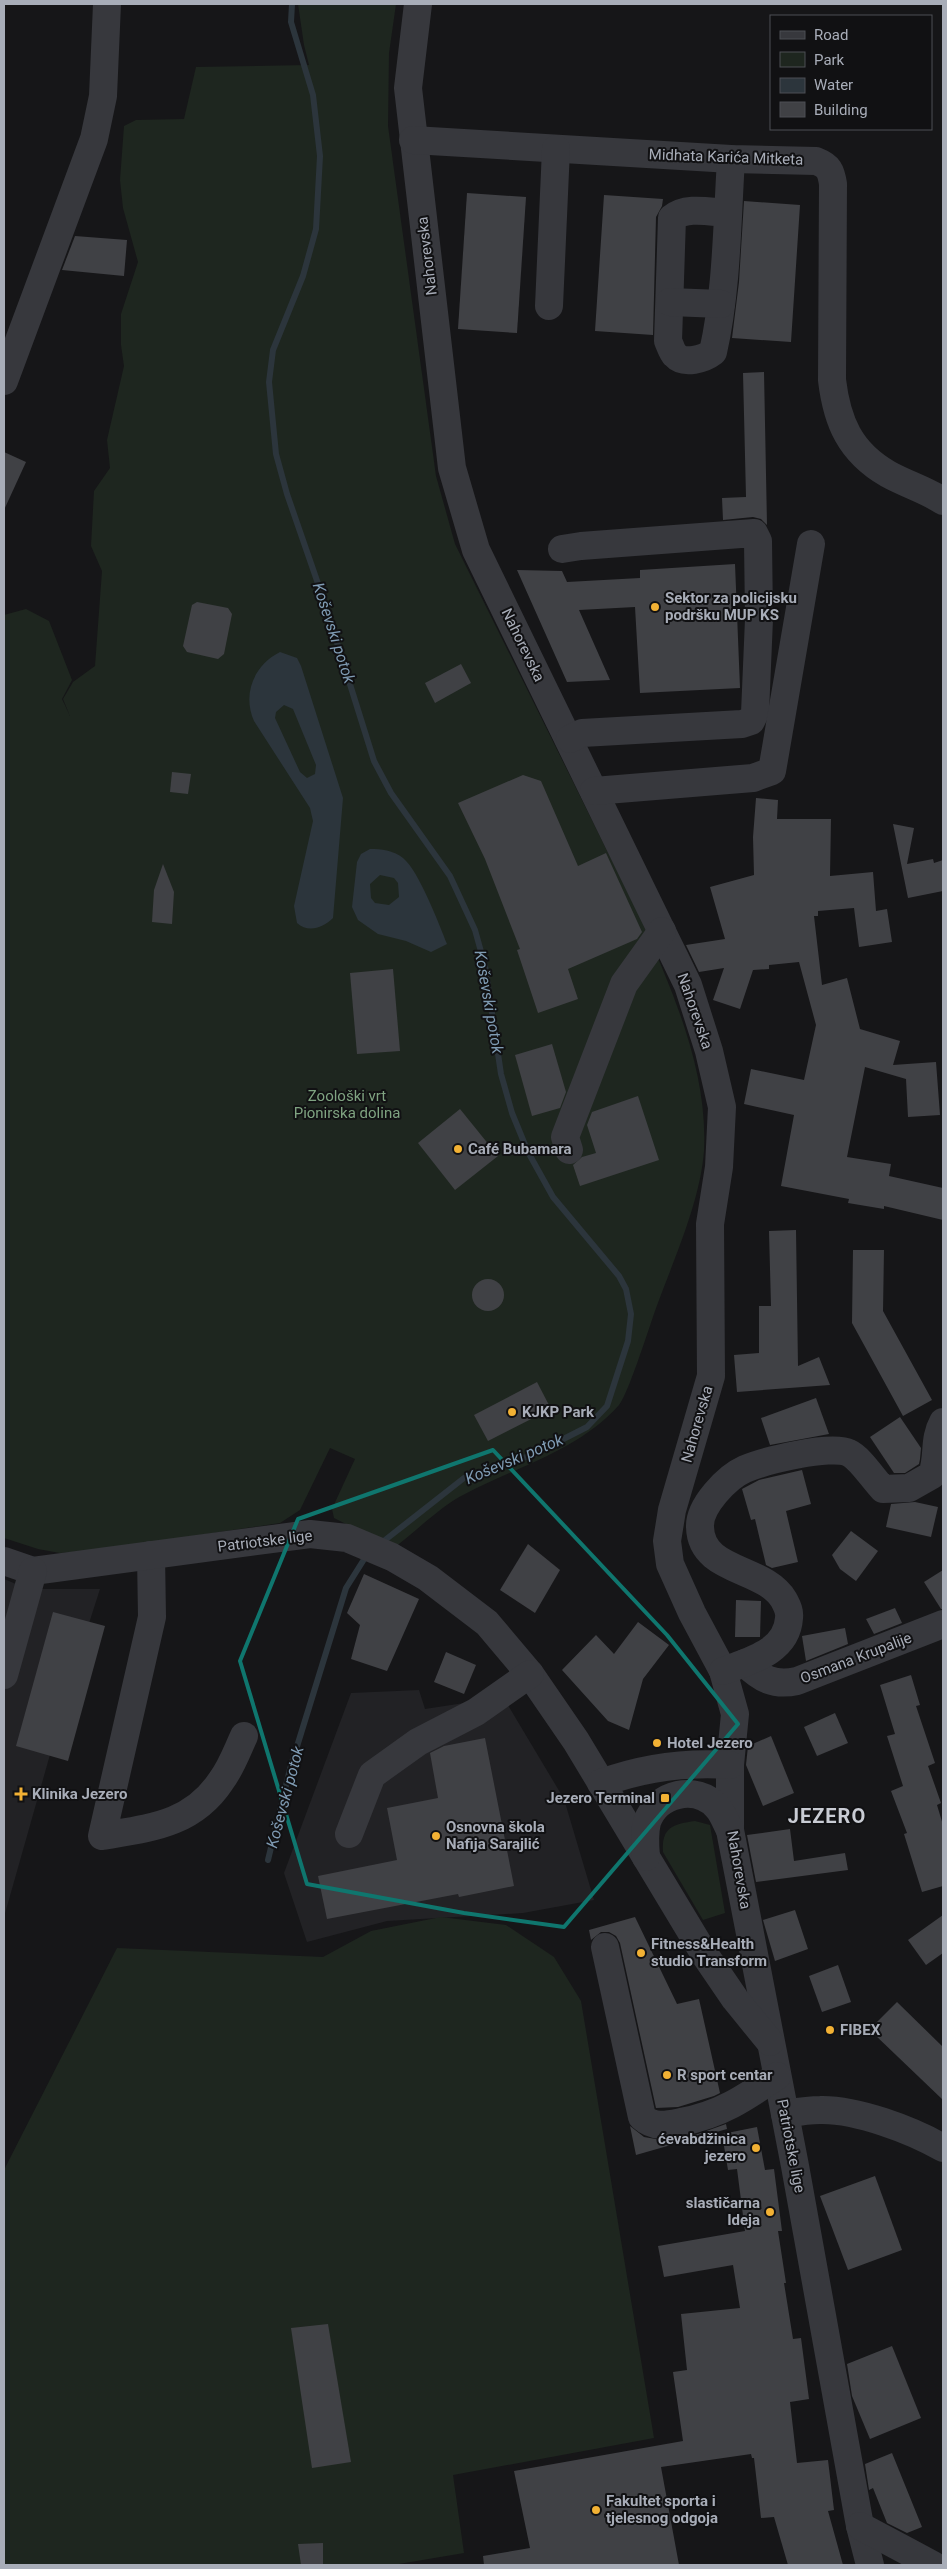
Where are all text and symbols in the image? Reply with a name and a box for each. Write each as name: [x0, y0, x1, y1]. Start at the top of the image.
legend: [770, 15, 932, 130]
text: Road: [814, 26, 848, 44]
text: Park: [814, 51, 845, 69]
text: Water: [814, 76, 853, 94]
text: Building: [814, 101, 868, 119]
street label: Midhata Karića Mitketa: [648, 145, 804, 169]
street label: Nahorevska: [413, 216, 441, 296]
water label: Koševski potok: [309, 580, 360, 687]
place label: Sektor za policijsku podršku MUP KS: [665, 589, 797, 624]
marker: Sektor za policijsku podršku MUP KS: [649, 601, 661, 613]
street label: Nahorevska: [498, 605, 548, 685]
water label: Koševski potok: [471, 949, 508, 1056]
street label: Nahorevska: [674, 971, 716, 1051]
park label: Zoološki vrt Pionirska dolina: [294, 1087, 400, 1122]
place label: Café Bubamara: [468, 1140, 572, 1158]
marker: Café Bubamara: [452, 1143, 464, 1155]
street label: Nahorevska: [677, 1383, 717, 1465]
place label: KJKP Park: [522, 1403, 595, 1421]
marker: KJKP Park: [506, 1406, 518, 1418]
water label: Koševski potok: [462, 1429, 567, 1488]
street label: Patriotske lige: [217, 1526, 313, 1556]
street label: Osmana Krupalije: [798, 1628, 914, 1687]
place label: Hotel Jezero: [667, 1734, 753, 1752]
marker: Hotel Jezero: [651, 1737, 663, 1749]
water label: Koševski potok: [262, 1743, 308, 1850]
place label: Klinika Jezero: [32, 1785, 127, 1803]
marker: Klinika Jezero: [14, 1787, 28, 1801]
place label: Jezero Terminal: [546, 1789, 655, 1807]
marker: Jezero Terminal: [659, 1792, 671, 1804]
district label: JEZERO: [788, 1804, 866, 1828]
place label: Osnovna škola Nafija Sarajlić: [446, 1818, 545, 1853]
street label: Nahorevska: [723, 1829, 755, 1911]
marker: Osnovna škola Nafija Sarajlić: [430, 1830, 442, 1842]
place label: Fitness&Health studio Transform: [651, 1935, 767, 1970]
marker: Fitness&Health studio Transform: [635, 1947, 647, 1959]
place label: FIBEX: [840, 2021, 881, 2039]
marker: FIBEX: [824, 2024, 836, 2036]
place label: R sport centar: [677, 2066, 773, 2084]
marker: R sport centar: [661, 2069, 673, 2081]
street label: Patriotske lige: [773, 2098, 809, 2194]
place label: ćevabdžinica jezero: [658, 2130, 746, 2165]
marker: ćevabdžinica jezero: [750, 2142, 762, 2154]
place label: slastičarna Ideja: [686, 2194, 760, 2229]
marker: slastičarna Ideja: [764, 2206, 776, 2218]
place label: Fakultet sporta i tjelesnog odgoja: [606, 2492, 718, 2527]
marker: Fakultet sporta i tjelesnog odgoja: [590, 2504, 602, 2516]

